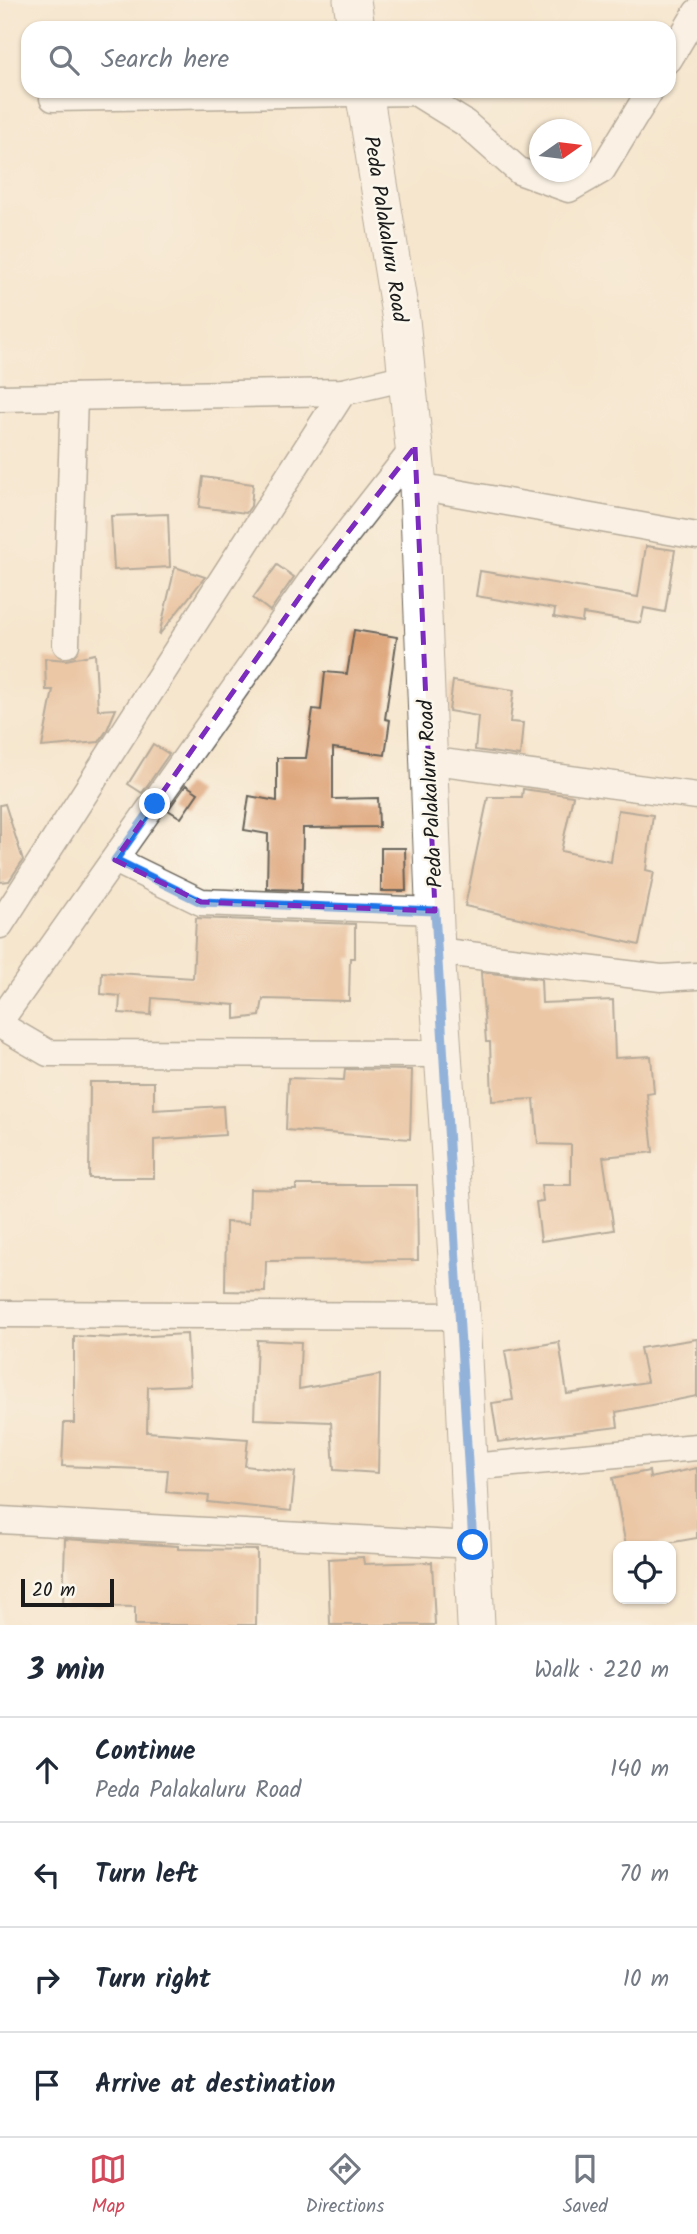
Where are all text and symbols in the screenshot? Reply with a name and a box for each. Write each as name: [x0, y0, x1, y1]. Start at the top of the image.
search box: [21, 21, 676, 98]
text: Search here: [101, 39, 229, 81]
icon: search: [45, 41, 83, 79]
north arrow: [529, 119, 592, 182]
street label: Peda Palakaluru Road: [353, 134, 416, 325]
street label: Peda Palakaluru Road: [410, 698, 453, 889]
route end: [139, 788, 170, 819]
route start: [457, 1529, 488, 1560]
map controls: [613, 1541, 676, 1604]
button: locate: [613, 1541, 676, 1604]
scale bar: [21, 1576, 114, 1608]
text: 20 m: [32, 1576, 75, 1606]
text: 3 min: [28, 1647, 105, 1695]
text: Walk · 220 m: [534, 1653, 669, 1689]
text: Continue: [95, 1731, 196, 1773]
icon: ahead: [28, 1751, 66, 1789]
text: 140 m: [610, 1752, 669, 1788]
text: Peda Palakaluru Road: [95, 1773, 301, 1809]
text: Turn left: [95, 1854, 198, 1896]
icon: left: [28, 1856, 66, 1894]
text: 70 m: [619, 1857, 669, 1893]
text: Turn right: [95, 1959, 211, 2001]
icon: right: [28, 1961, 66, 1999]
text: 10 m: [623, 1962, 669, 1998]
text: Arrive at destination: [95, 2064, 335, 2106]
icon: arrive: [28, 2066, 66, 2104]
tab: Map: [89, 2150, 127, 2222]
tab: Directions: [306, 2150, 384, 2222]
tab: Saved: [563, 2150, 608, 2222]

